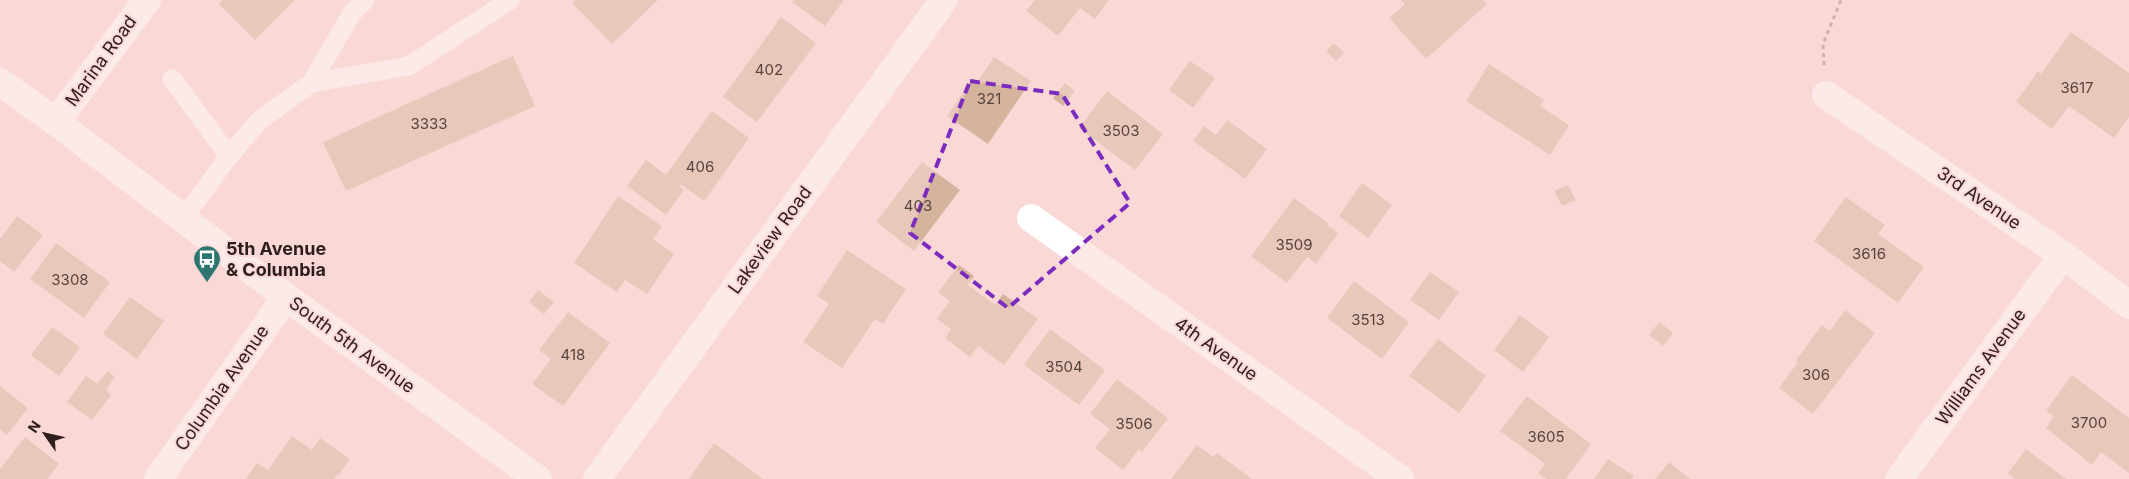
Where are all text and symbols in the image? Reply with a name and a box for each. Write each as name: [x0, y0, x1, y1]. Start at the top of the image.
street label: Marina Road: [61, 11, 141, 110]
house number: 402: [755, 60, 783, 79]
house number: 3617: [2060, 78, 2094, 97]
house number: 321: [977, 89, 1001, 108]
house number: 3333: [410, 114, 448, 133]
house number: 3503: [1102, 121, 1140, 140]
house number: 406: [686, 157, 714, 176]
street label: 3rd Avenue: [1933, 162, 2025, 233]
street label: Lakeview Road: [724, 182, 816, 298]
house number: 403: [904, 196, 932, 215]
house number: 3509: [1275, 235, 1313, 254]
place label: 5th Avenue & Columbia: [226, 238, 326, 280]
bus stop icon: 5th Avenue & Columbia: [192, 244, 222, 283]
house number: 3616: [1852, 244, 1886, 263]
house number: 3308: [51, 270, 89, 289]
street label: South 5th Avenue: [285, 292, 419, 397]
street label: Williams Avenue: [1931, 304, 2030, 429]
house number: 3513: [1351, 310, 1385, 329]
street label: 4th Avenue: [1171, 312, 1262, 385]
street label: Columbia Avenue: [170, 321, 273, 455]
house number: 418: [561, 345, 585, 364]
house number: 3504: [1045, 357, 1083, 376]
house number: 306: [1802, 365, 1830, 384]
north arrow: [20, 409, 70, 459]
house number: 3700: [2071, 413, 2107, 432]
house number: 3506: [1115, 414, 1153, 433]
text: N: [24, 417, 44, 436]
house number: 3605: [1527, 427, 1565, 446]

